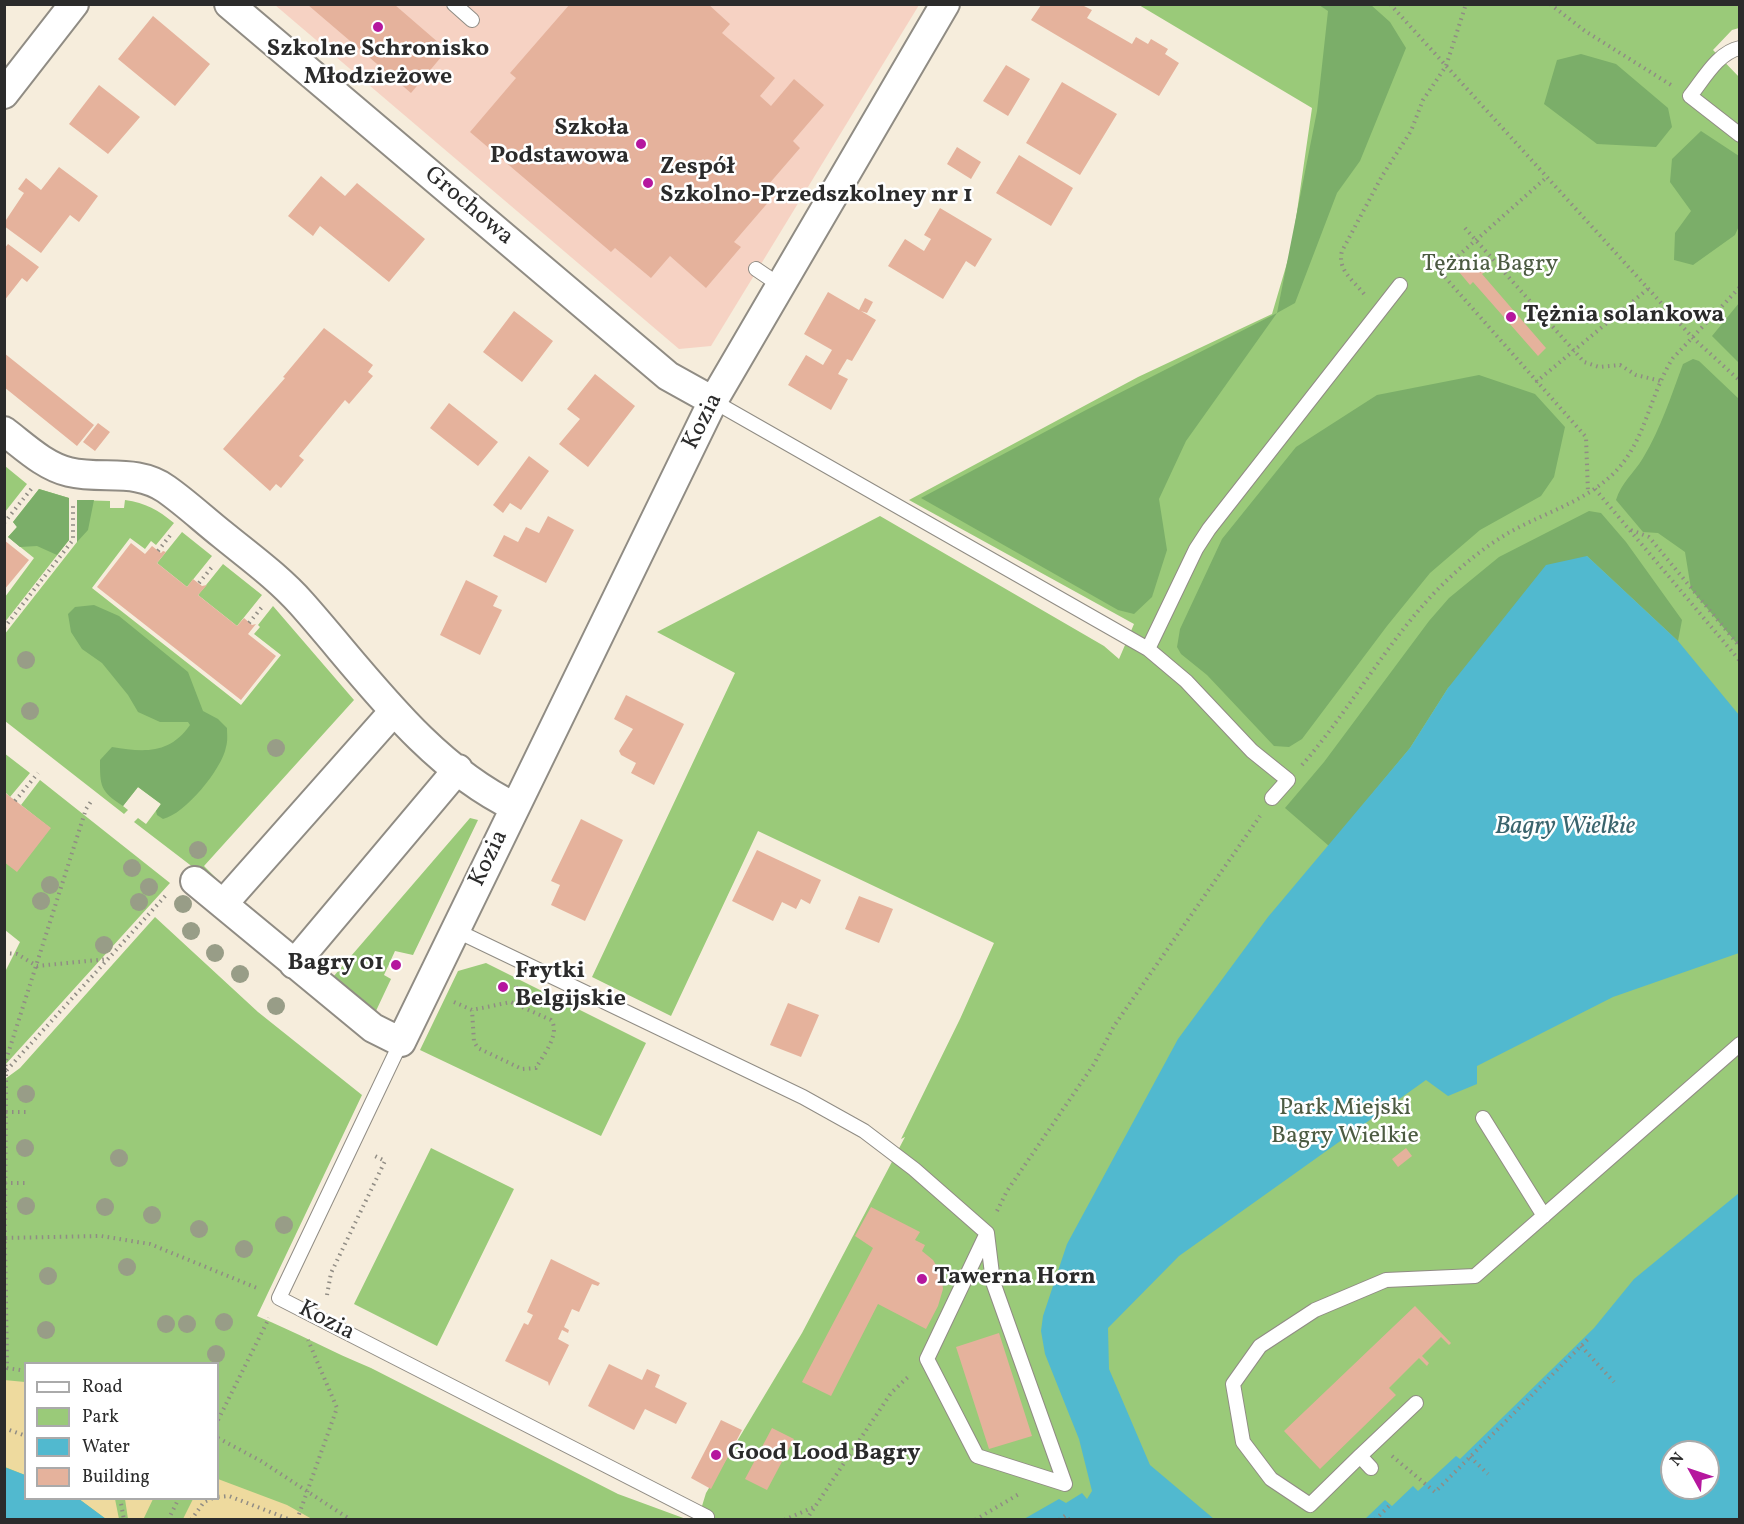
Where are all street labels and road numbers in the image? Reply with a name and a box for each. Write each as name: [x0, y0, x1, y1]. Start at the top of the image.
street label: Grochowa: [417, 161, 519, 253]
street label: Kozia: [678, 389, 730, 455]
street label: Kozia: [464, 826, 516, 892]
street label: Kozia: [293, 1296, 359, 1348]

